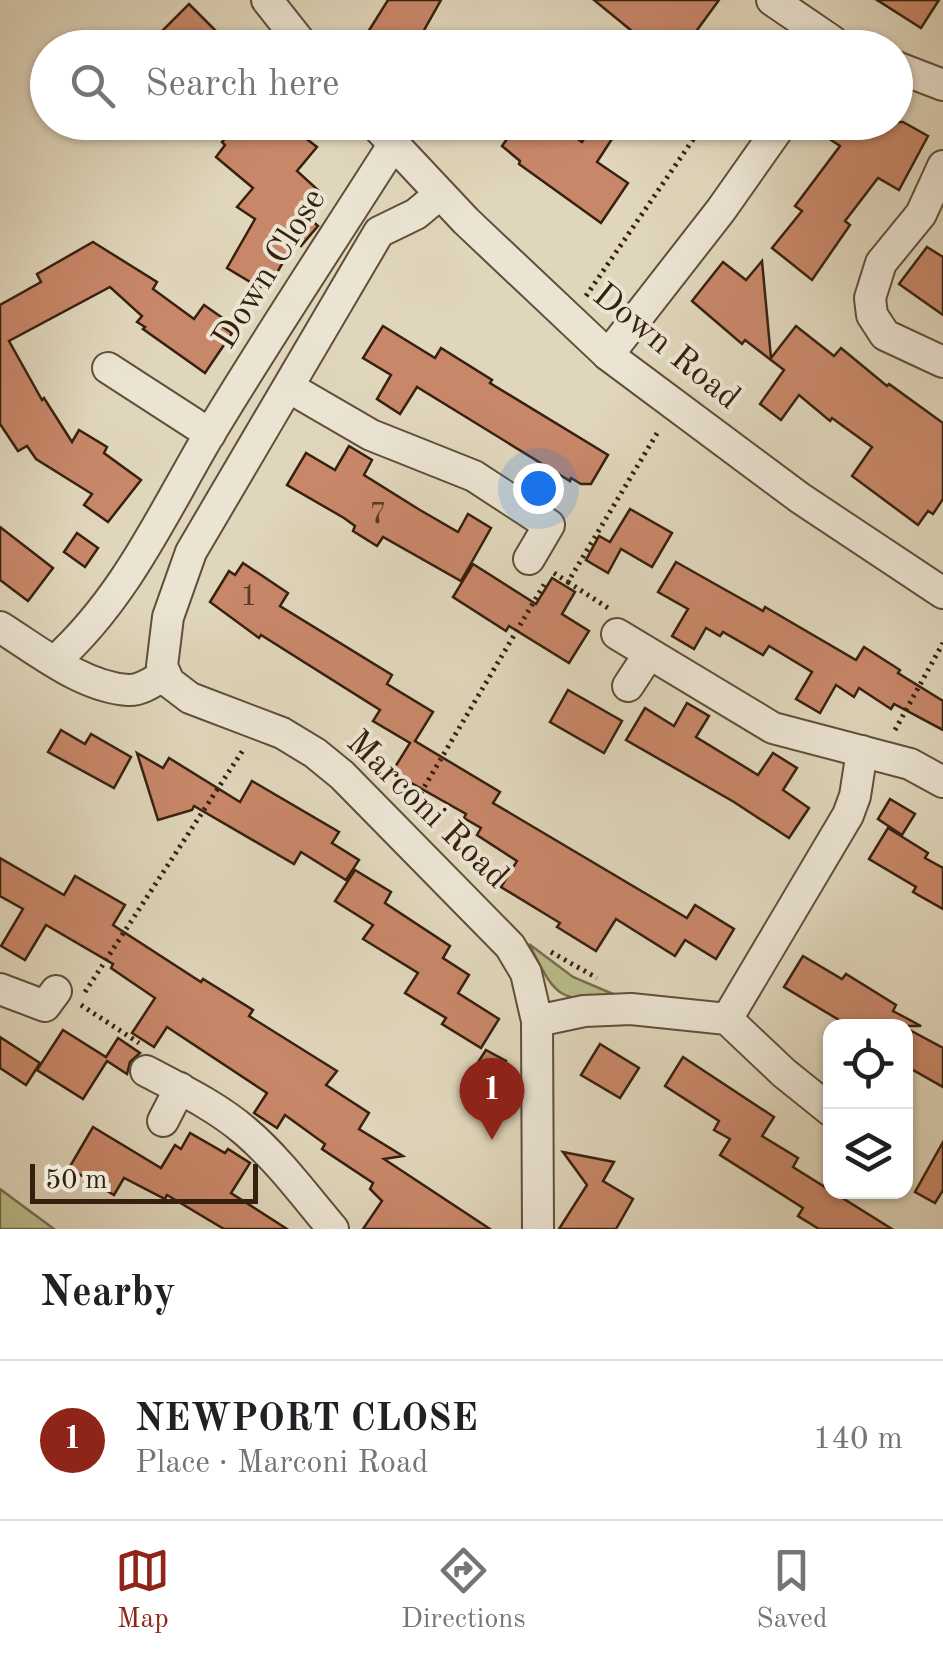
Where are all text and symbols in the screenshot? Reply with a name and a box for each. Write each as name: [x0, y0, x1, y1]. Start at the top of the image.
search box: [30, 30, 913, 140]
icon: search: [65, 58, 120, 113]
text: Search here: [145, 66, 340, 104]
street label: Down Close: [207, 183, 333, 355]
street label: Down Road: [586, 277, 746, 417]
your location: [513, 463, 564, 514]
house number: 7: [369, 500, 387, 530]
house number: 1: [240, 582, 258, 612]
street label: Marconi Road: [339, 725, 515, 895]
map controls: [823, 1019, 913, 1199]
button: locate: [823, 1019, 913, 1109]
pin: 1: [460, 1058, 524, 1140]
button: layers: [823, 1109, 913, 1199]
scale bar: [30, 1159, 258, 1204]
text: 50 m: [45, 1167, 108, 1195]
text: Nearby: [40, 1273, 176, 1315]
text: NEWPORT CLOSE: [135, 1401, 478, 1439]
text: 1: [63, 1424, 82, 1456]
text: 140 m: [813, 1424, 903, 1456]
text: Place · Marconi Road: [135, 1448, 429, 1480]
tab: Map: [115, 1543, 170, 1638]
tab: Directions: [401, 1543, 526, 1638]
tab: Saved: [756, 1543, 828, 1638]

